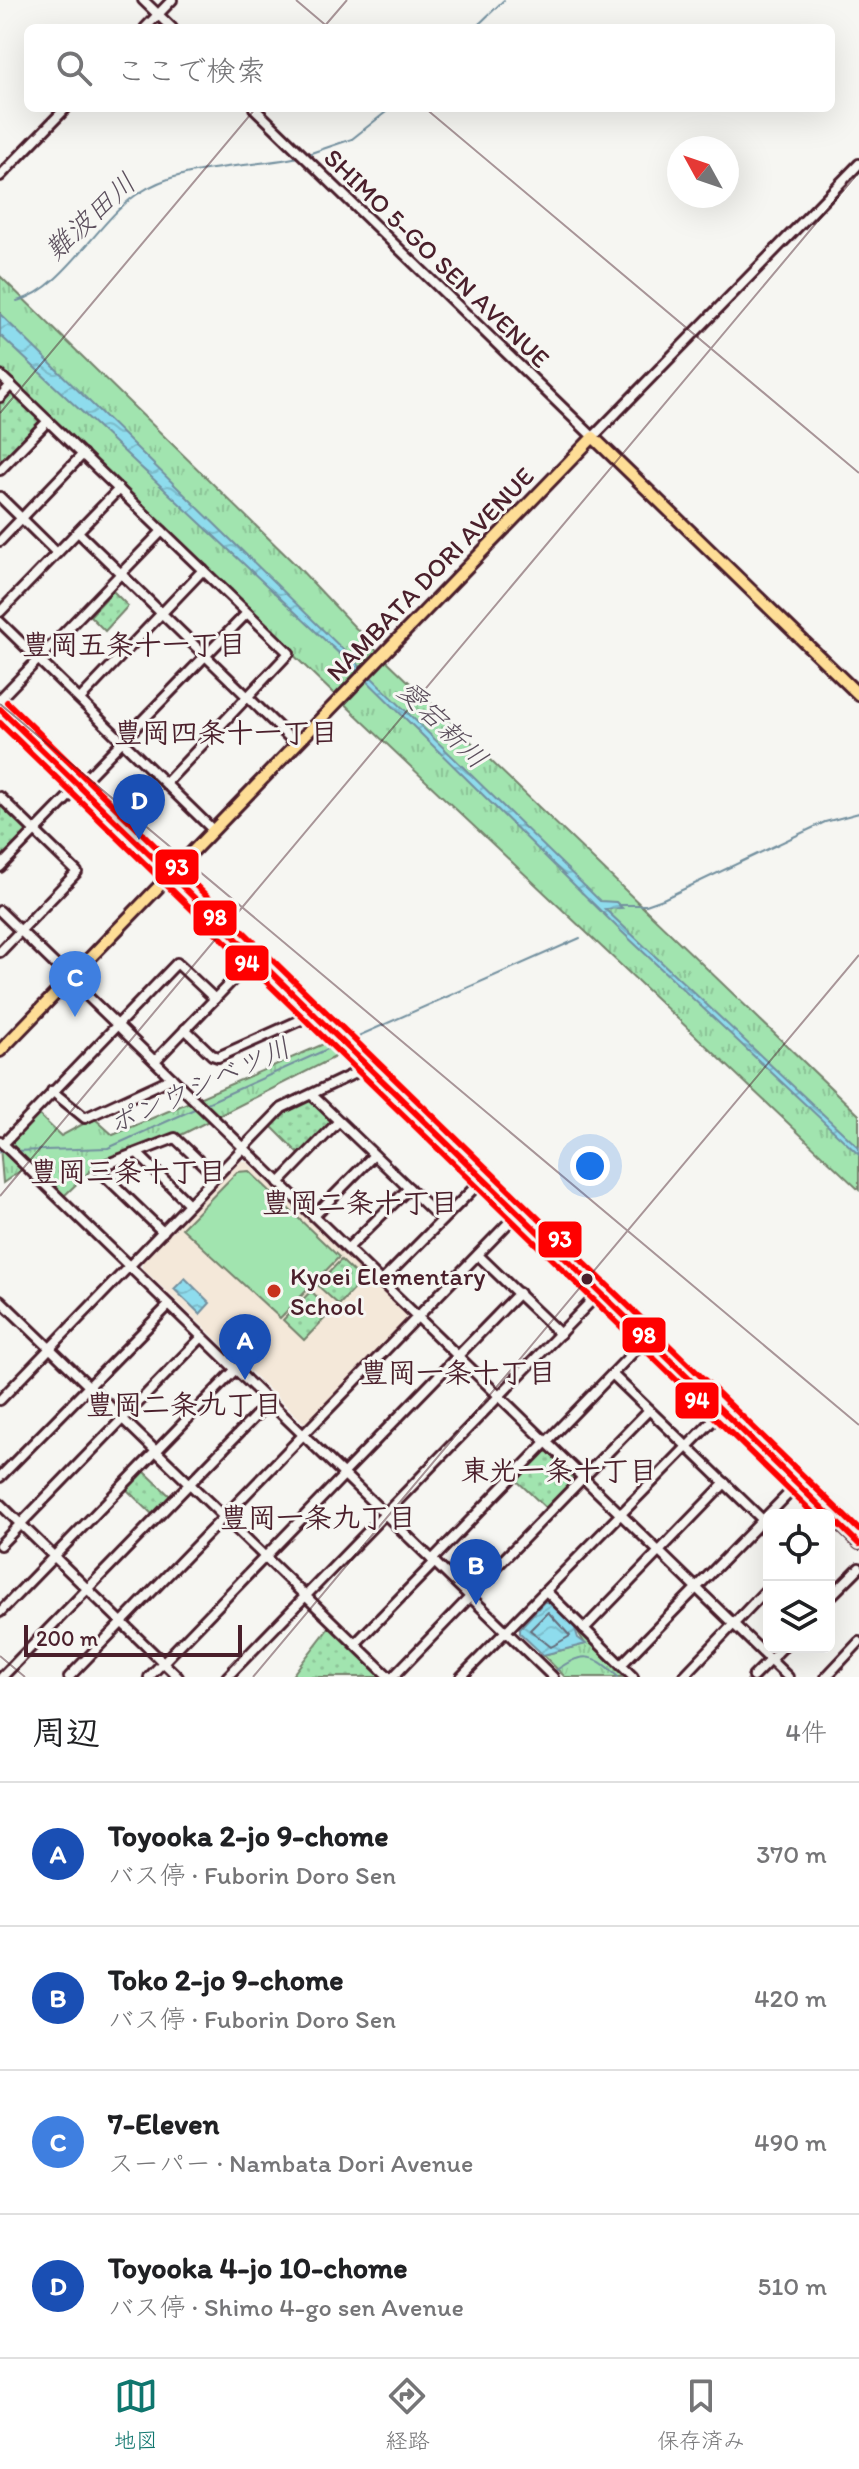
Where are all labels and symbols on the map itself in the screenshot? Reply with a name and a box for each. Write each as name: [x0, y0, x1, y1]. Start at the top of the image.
north arrow: [667, 136, 739, 208]
street label: SHIMO 5-GO SEN AVENUE: [317, 142, 557, 374]
water label: 難波田川: [37, 165, 143, 267]
street label: NAMBATA DORI AVENUE: [319, 460, 541, 688]
district label: 豊岡五条十一丁目: [22, 627, 246, 661]
water label: 愛宕新川: [391, 673, 495, 775]
district label: 豊岡四条十一丁目: [114, 715, 338, 749]
pin: D: [113, 774, 165, 840]
line badge: 93: [154, 848, 200, 886]
text: 93: [165, 854, 189, 881]
line badge: 98: [192, 899, 238, 937]
text: 98: [203, 904, 227, 931]
line badge: 94: [224, 944, 270, 982]
text: 94: [235, 950, 260, 977]
pin: C: [49, 951, 101, 1017]
water label: ポンウシベツ川: [103, 1030, 295, 1140]
your location: [570, 1146, 610, 1186]
district label: 豊岡三条十丁目: [30, 1154, 226, 1188]
district label: 豊岡二条十丁目: [262, 1185, 458, 1219]
line badge: 93: [537, 1220, 583, 1259]
text: 93: [548, 1226, 572, 1253]
place label: Kyoei Elementary School: [290, 1260, 485, 1322]
unlabelled marker: [579, 1271, 595, 1287]
marker: Kyoei Elementary School: [265, 1282, 283, 1300]
pin: A: [219, 1314, 271, 1380]
line badge: 98: [621, 1316, 667, 1354]
text: 98: [632, 1322, 656, 1349]
district label: 豊岡一条十丁目: [360, 1355, 556, 1389]
line badge: 94: [674, 1381, 720, 1420]
district label: 豊岡二条九丁目: [86, 1387, 282, 1421]
text: 94: [685, 1387, 710, 1414]
district label: 東光一条十丁目: [461, 1453, 657, 1487]
district label: 豊岡一条九丁目: [220, 1500, 416, 1534]
pin: B: [450, 1539, 502, 1605]
scale bar: [24, 1621, 242, 1657]

